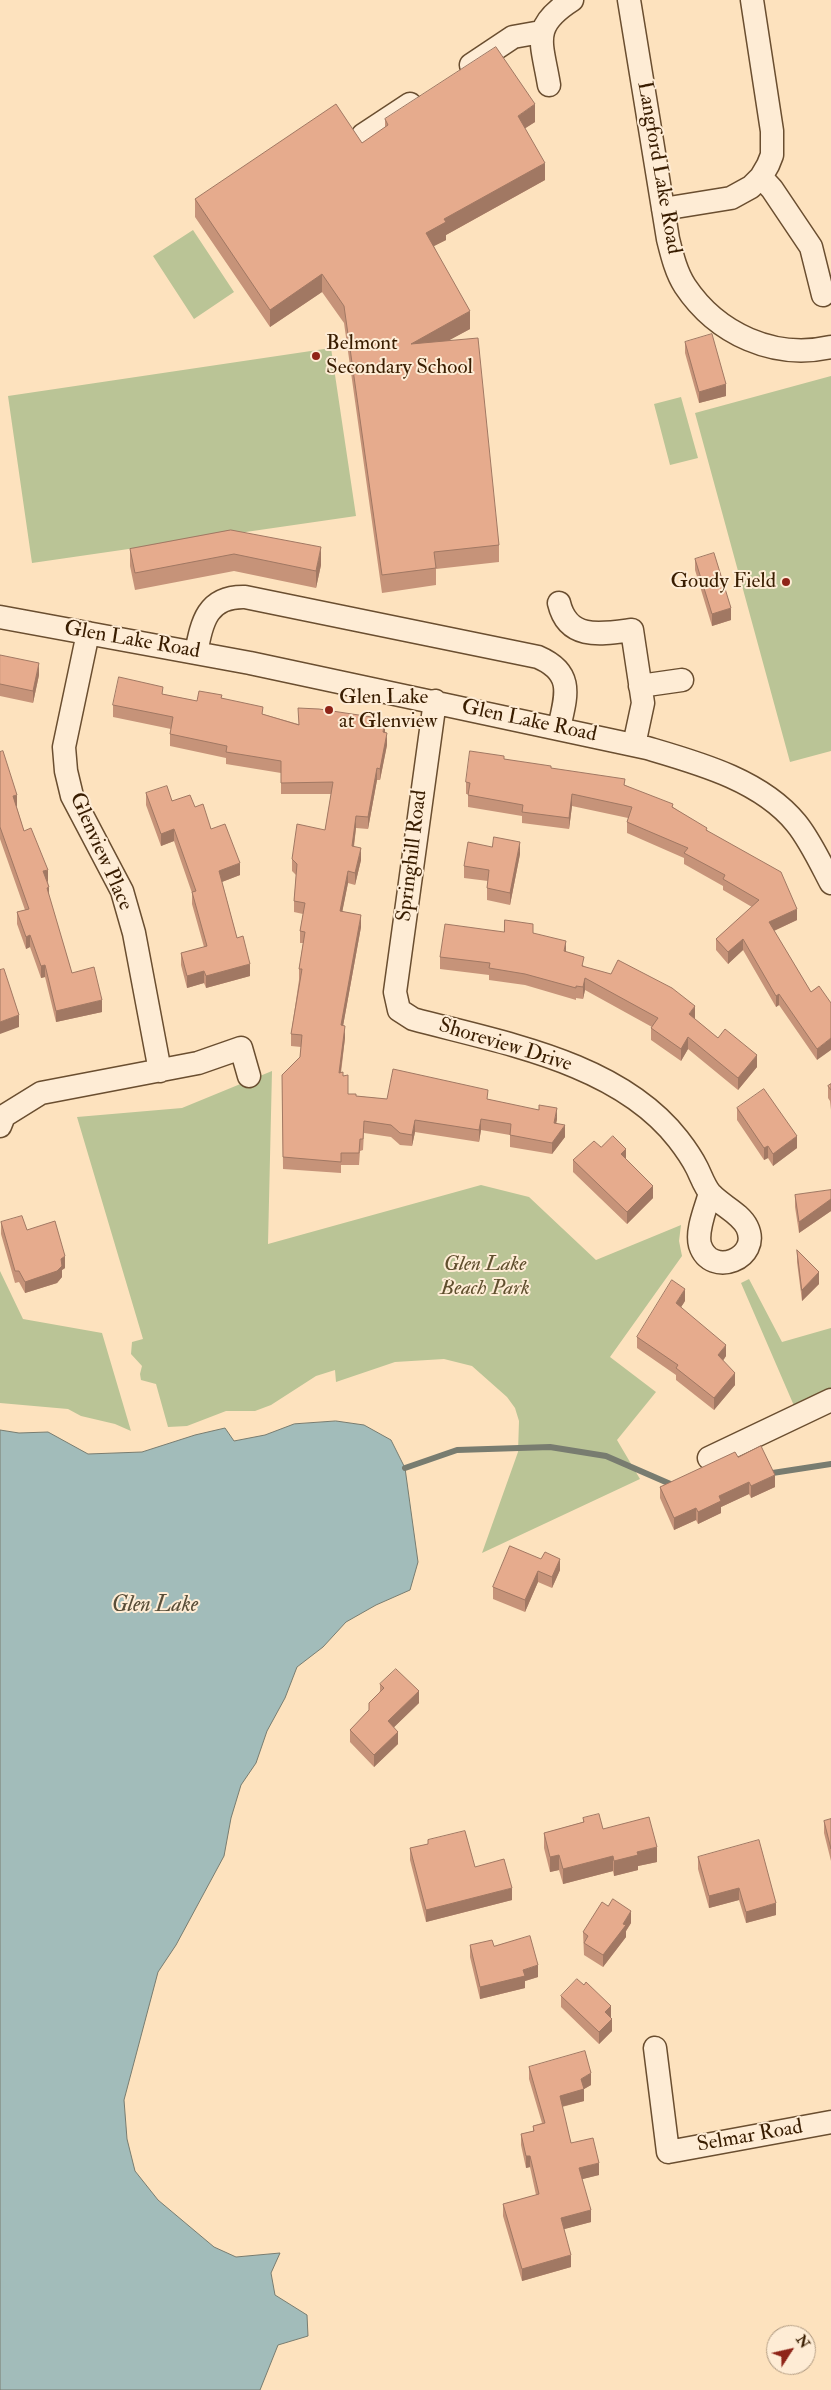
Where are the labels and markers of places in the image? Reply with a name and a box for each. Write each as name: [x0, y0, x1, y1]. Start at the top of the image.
place label: Belmont Secondary School: [326, 331, 473, 381]
marker: Belmont Secondary School: [310, 350, 322, 362]
place label: Goudy Field: [670, 569, 776, 595]
marker: Goudy Field: [780, 576, 792, 588]
place label: Glen Lake at Glenview: [339, 685, 437, 735]
marker: Glen Lake at Glenview: [323, 704, 335, 716]

